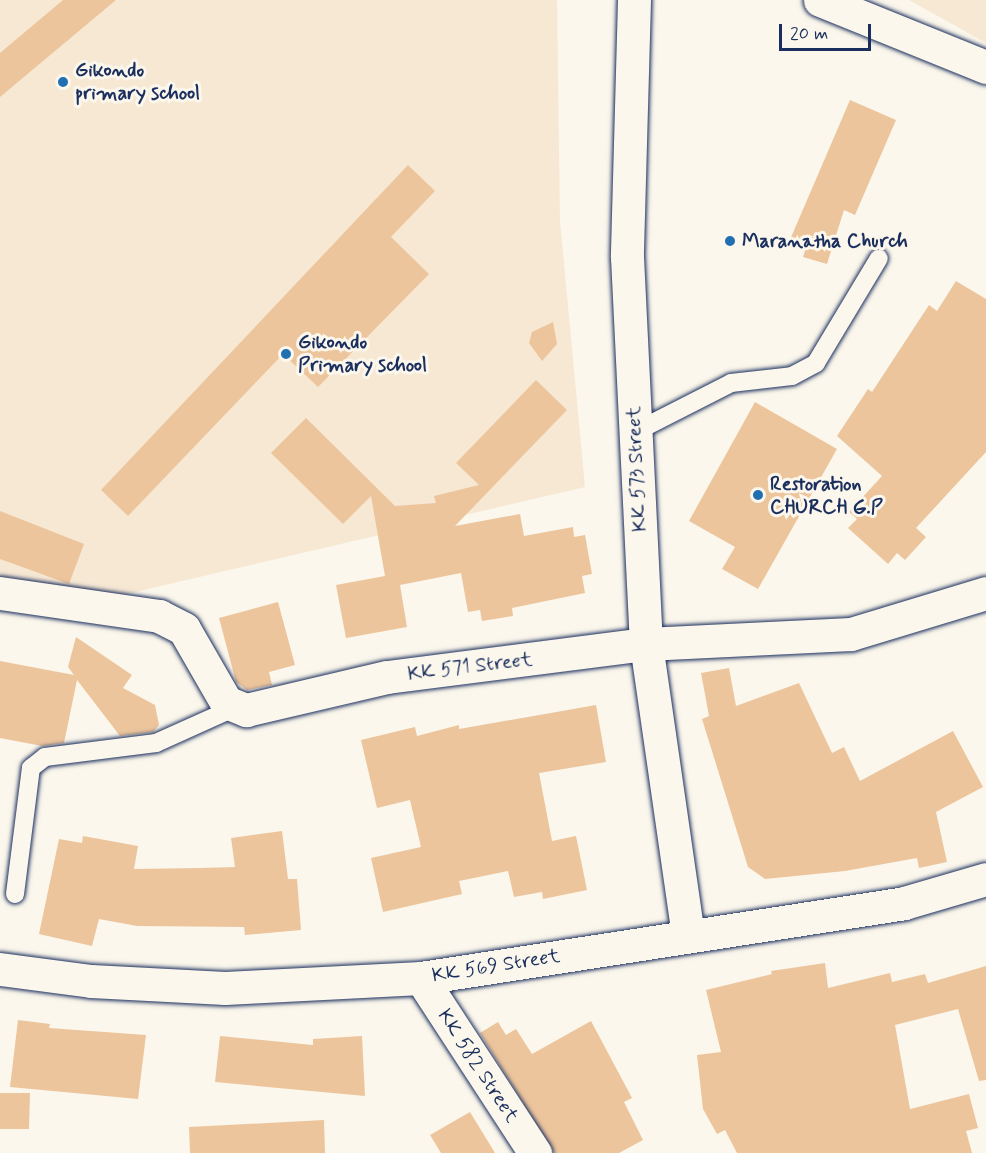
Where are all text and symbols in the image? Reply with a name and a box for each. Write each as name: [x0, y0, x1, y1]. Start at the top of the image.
scale bar: [782, 12, 874, 50]
text: 20 m: [790, 22, 828, 46]
place label: Gikondo primary school: [75, 58, 201, 105]
marker: Gikondo primary school: [56, 75, 70, 89]
place label: Maranatha Church: [742, 229, 910, 253]
marker: Maranatha Church: [723, 234, 737, 248]
place label: Gikondo Primary school: [298, 330, 428, 377]
marker: Gikondo Primary school: [279, 347, 293, 361]
street label: KK 573 Street: [622, 406, 652, 532]
place label: Restoration CHURCH G.P: [770, 472, 882, 519]
marker: Restoration CHURCH G.P: [751, 488, 765, 502]
street label: KK 571 Street: [406, 647, 534, 687]
street label: KK 569 Street: [430, 944, 562, 988]
street label: KK 582 Street: [432, 1005, 524, 1127]

